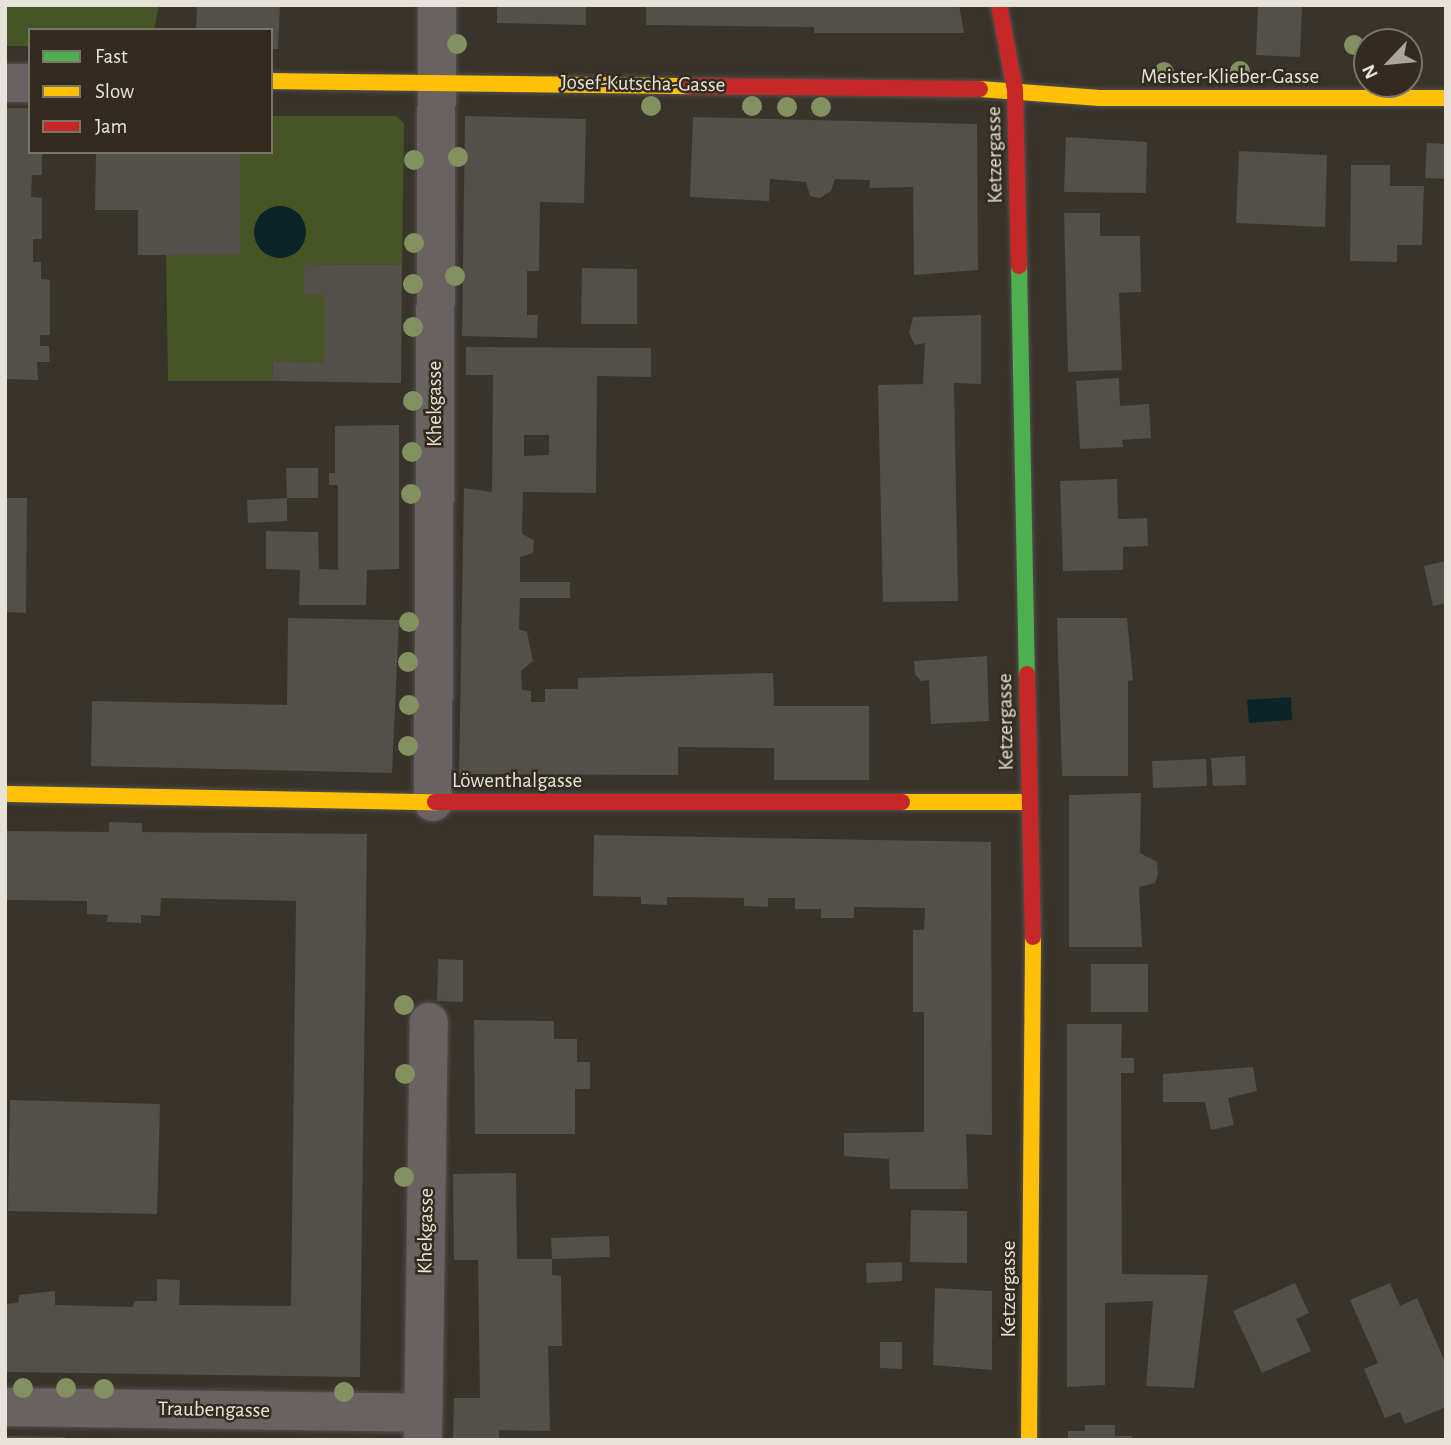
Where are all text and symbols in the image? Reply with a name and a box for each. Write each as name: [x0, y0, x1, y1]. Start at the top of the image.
legend: [28, 28, 273, 154]
north arrow: [1353, 28, 1423, 98]
text: Fast: [95, 46, 128, 67]
text: N: [1359, 61, 1382, 82]
street label: Meister-Klieber-Gasse: [1141, 64, 1319, 90]
street label: Josef-Kutscha-Gasse: [560, 70, 726, 98]
text: Slow: [95, 81, 134, 102]
street label: Ketzergasse: [982, 106, 1008, 204]
text: Jam: [95, 116, 127, 137]
street label: Khekgasse: [422, 361, 448, 447]
street label: Ketzergasse: [993, 673, 1019, 771]
street label: Löwenthalgasse: [452, 768, 582, 794]
street label: Khekgasse: [413, 1188, 439, 1274]
street label: Ketzergasse: [996, 1240, 1022, 1338]
street label: Traubengasse: [158, 1396, 270, 1424]

